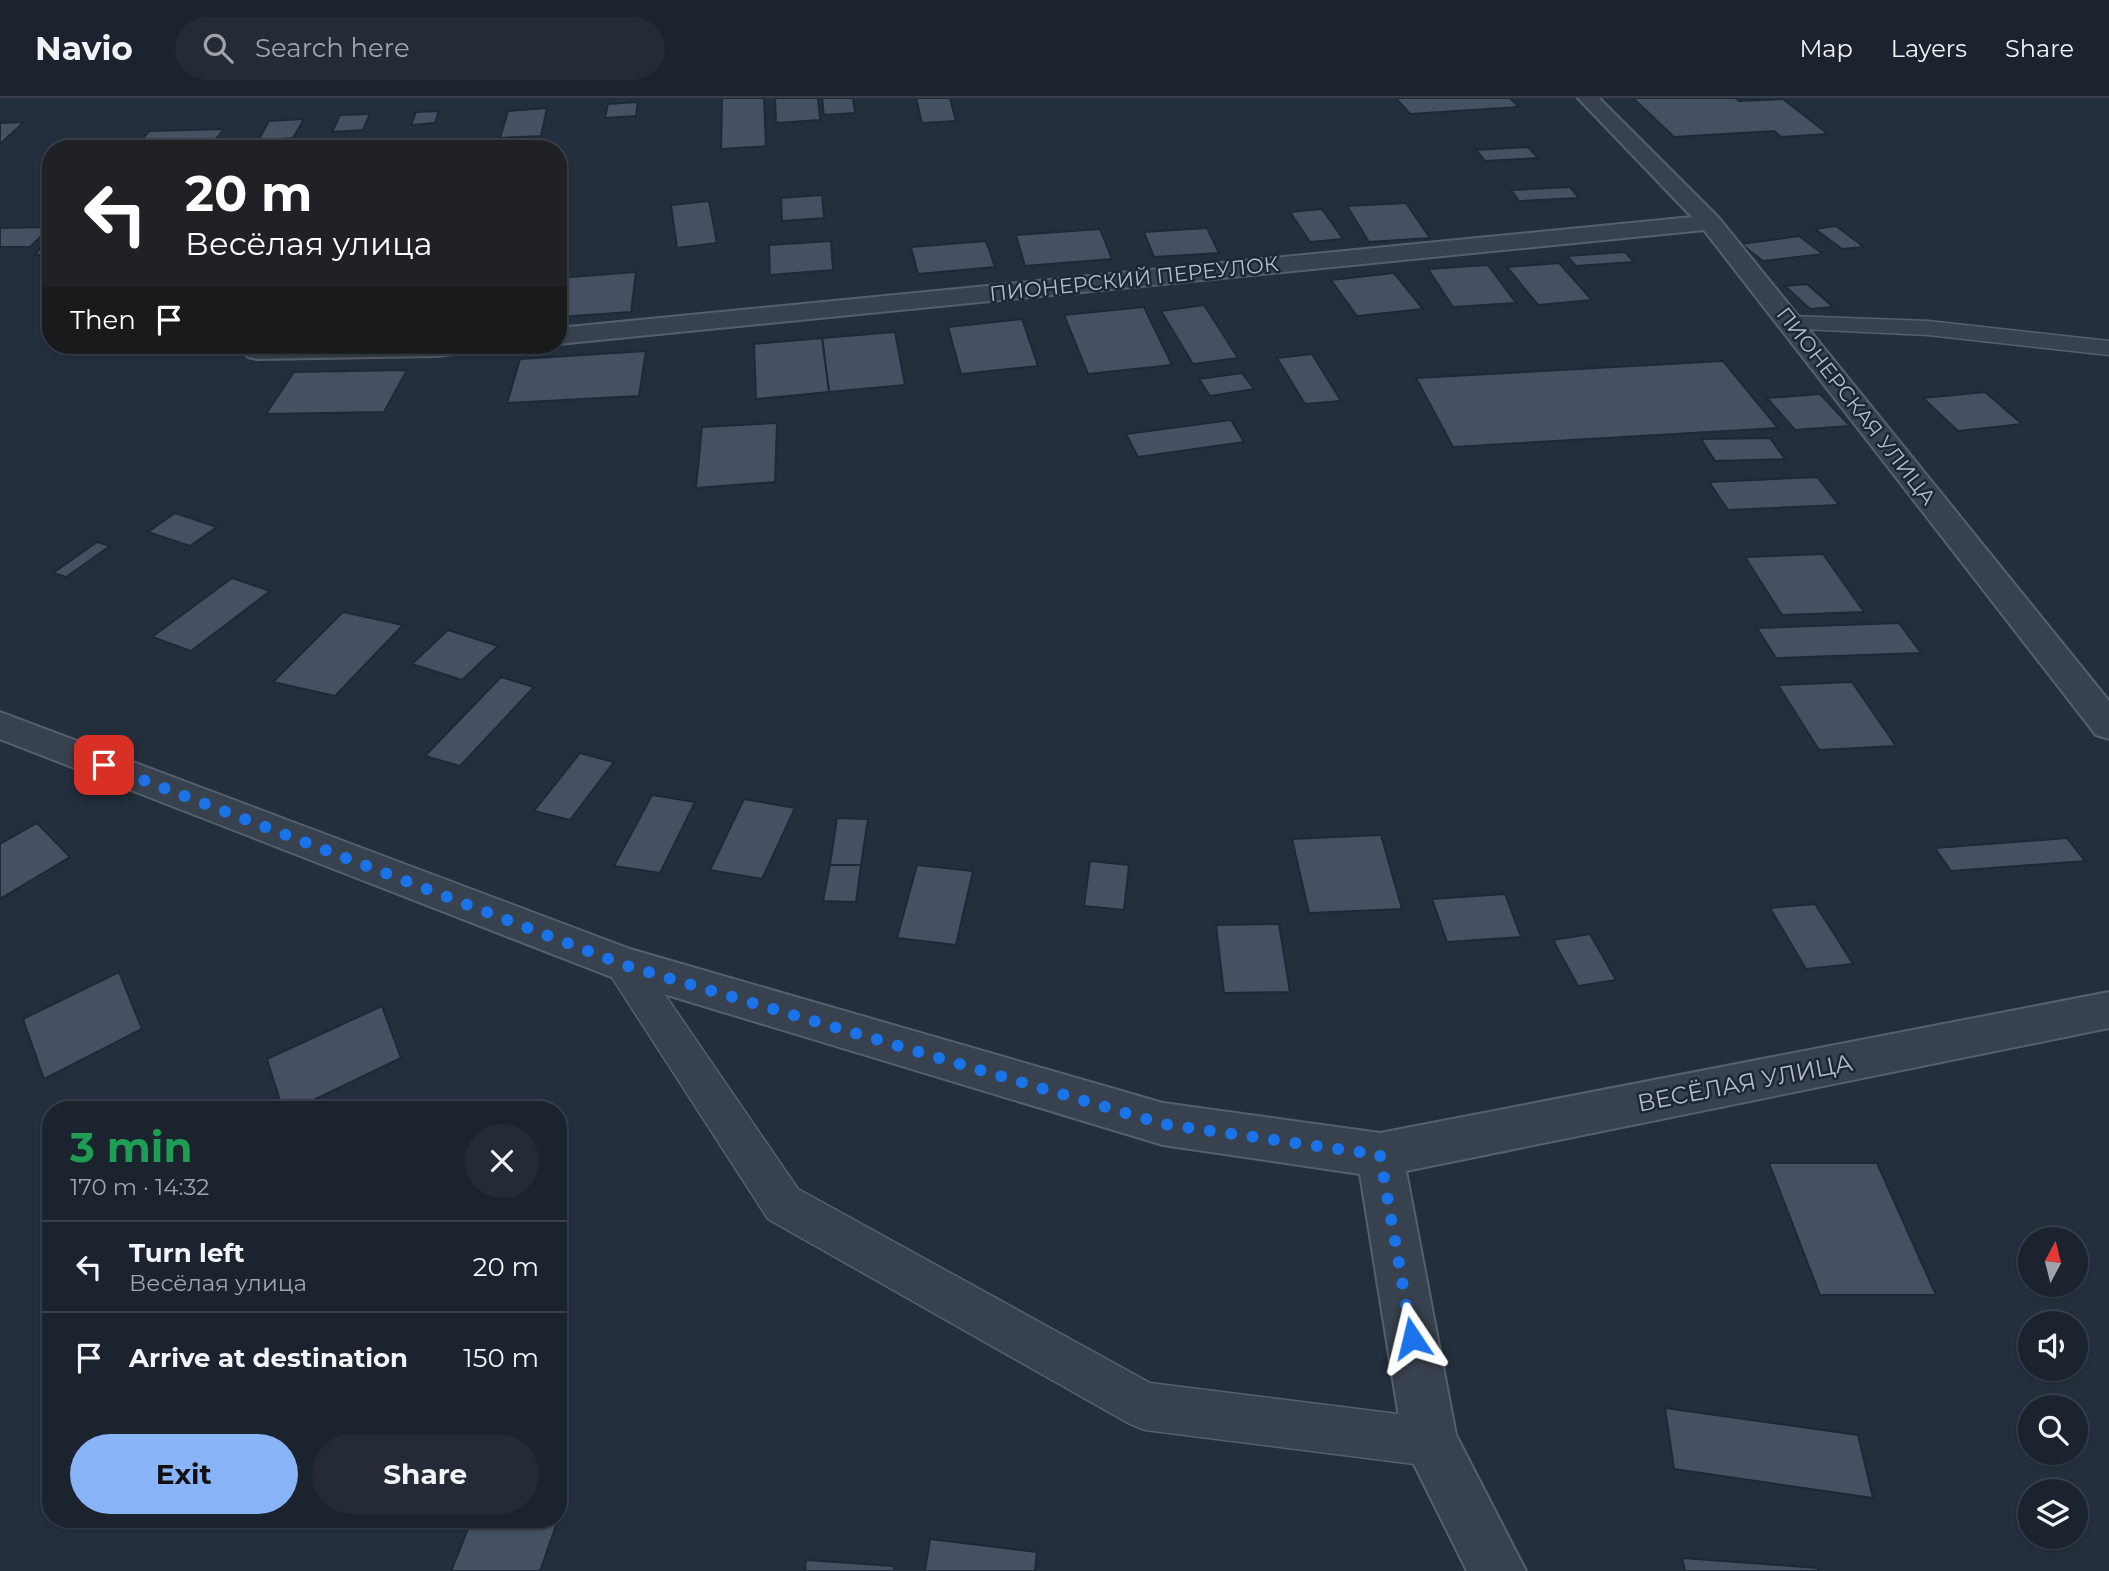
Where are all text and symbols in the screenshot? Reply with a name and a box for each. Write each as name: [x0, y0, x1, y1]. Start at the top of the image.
search box: [175, 17, 665, 80]
text: Navio: [35, 28, 133, 68]
icon: search: [199, 29, 237, 67]
text: Search here: [255, 32, 410, 64]
text: Map: [1799, 34, 1853, 63]
text: Layers: [1891, 34, 1967, 63]
text: Share: [2005, 34, 2074, 63]
text: 20 m: [185, 164, 312, 223]
icon: left: [70, 168, 161, 259]
text: Весёлая улица: [185, 224, 432, 263]
street label: ПИОНЕРСКИЙ ПЕРЕУЛОК: [988, 251, 1280, 306]
icon: arrive: [150, 301, 188, 339]
street label: ПИОНЕРСКАЯ УЛИЦА: [1771, 302, 1942, 510]
text: Then: [70, 304, 136, 336]
pin: [74, 735, 134, 795]
icon: arrive: [85, 746, 123, 784]
street label: ВЕСЁЛАЯ УЛИЦА: [1635, 1047, 1855, 1118]
text: 3 min: [70, 1121, 192, 1173]
button: close: [465, 1124, 539, 1198]
text: 170 m · 14:32: [70, 1173, 209, 1201]
north arrow: [2018, 1227, 2088, 1297]
map controls: [2018, 1227, 2088, 1549]
text: Turn left: [129, 1237, 245, 1269]
icon: left: [70, 1248, 108, 1286]
text: 20 m: [473, 1251, 539, 1283]
text: Весёлая улица: [129, 1269, 307, 1297]
position arrow: [1375, 1301, 1449, 1375]
button: sound: [2018, 1311, 2088, 1381]
icon: arrive: [70, 1339, 108, 1377]
text: Arrive at destination: [129, 1342, 408, 1374]
text: 150 m: [463, 1342, 539, 1374]
button: search: [2018, 1395, 2088, 1465]
button: Exit: [70, 1434, 298, 1514]
button: Share: [312, 1434, 539, 1514]
button: layers: [2018, 1479, 2088, 1549]

